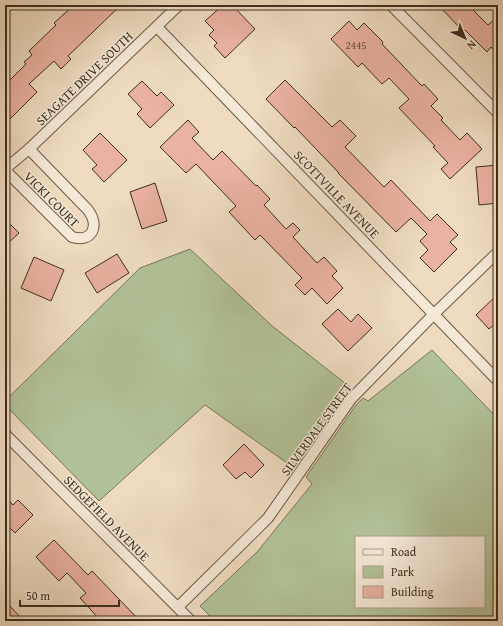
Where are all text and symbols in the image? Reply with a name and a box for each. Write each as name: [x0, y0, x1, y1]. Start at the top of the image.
north arrow: [445, 18, 485, 58]
street label: SEAGATE DRIVE SOUTH: [32, 27, 137, 130]
house number: 2445: [345, 37, 367, 53]
text: N: [463, 37, 480, 54]
street label: SCOTTVILLE AVENUE: [289, 146, 384, 243]
street label: VICKI COURT: [19, 167, 84, 232]
street label: SILVERDALE STREET: [276, 378, 357, 480]
street label: SEDGEFIELD AVENUE: [59, 471, 154, 566]
legend: [355, 536, 485, 608]
text: Road: [391, 543, 417, 560]
text: Park: [391, 563, 415, 580]
scale bar: [20, 582, 119, 608]
text: Building: [391, 583, 434, 600]
text: 50 m: [26, 587, 50, 604]

